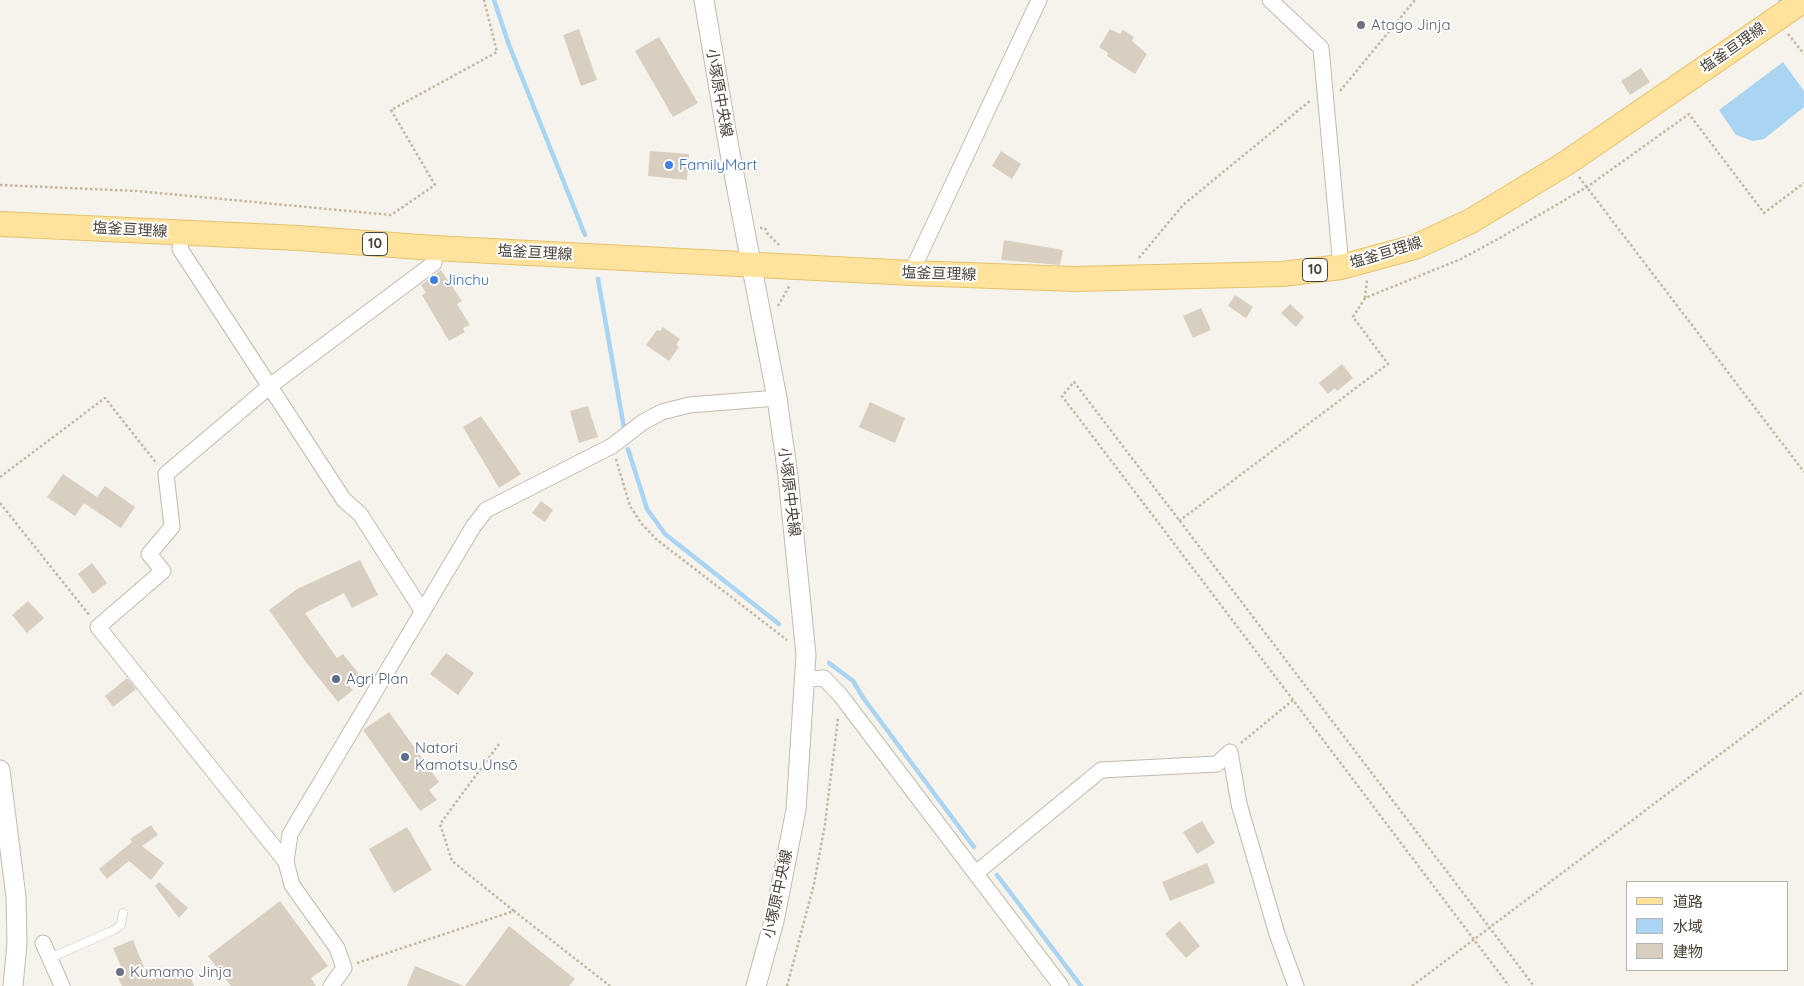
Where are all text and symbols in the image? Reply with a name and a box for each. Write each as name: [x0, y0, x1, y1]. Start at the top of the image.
place label: Atago Jinja: [1371, 16, 1451, 34]
marker: Atago Jinja: [1355, 19, 1367, 31]
street label: 塩釜亘理線: [1697, 19, 1769, 77]
street label: 小塚原中央線: [702, 47, 736, 139]
place label: FamilyMart: [679, 156, 757, 174]
marker: FamilyMart: [663, 159, 675, 171]
street label: 塩釜亘理線: [92, 219, 168, 241]
road number: 10: [362, 232, 388, 255]
street label: 塩釜亘理線: [1348, 233, 1424, 273]
street label: 塩釜亘理線: [497, 242, 573, 264]
road number: 10: [1302, 258, 1328, 282]
street label: 塩釜亘理線: [901, 264, 977, 284]
place label: Jinchu: [444, 271, 489, 289]
marker: Jinchu: [428, 274, 440, 286]
street label: 小塚原中央線: [775, 446, 803, 538]
place label: Agri Plan: [346, 670, 408, 688]
marker: Agri Plan: [330, 673, 342, 685]
place label: Natori Kamotsu Unsō: [415, 739, 517, 774]
marker: Natori Kamotsu Unsō: [399, 751, 411, 763]
street label: 小塚原中央線: [760, 848, 796, 940]
legend: [1626, 881, 1789, 971]
text: 道路: [1673, 892, 1703, 911]
text: 水域: [1673, 917, 1703, 936]
text: 建物: [1673, 942, 1703, 961]
place label: Kumamo Jinja: [130, 963, 232, 981]
marker: Kumamo Jinja: [114, 966, 126, 978]

